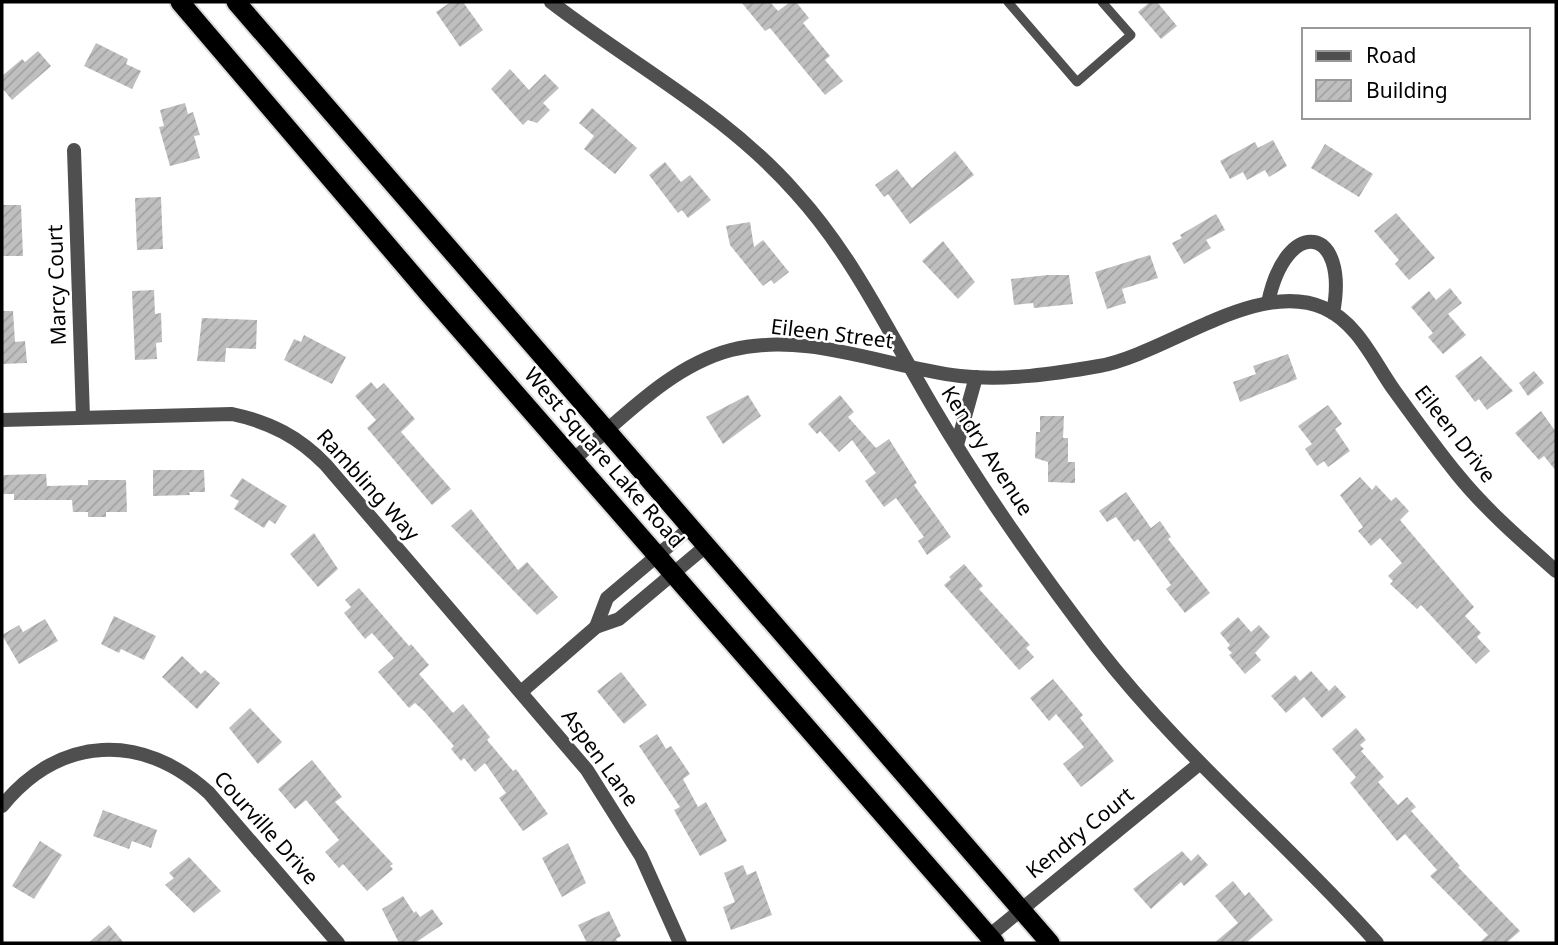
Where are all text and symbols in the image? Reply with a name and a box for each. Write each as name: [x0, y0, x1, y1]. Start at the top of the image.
legend: [1302, 28, 1530, 119]
text: Road: [1366, 41, 1416, 69]
text: Building: [1366, 76, 1448, 104]
street label: Marcy Court: [40, 224, 72, 346]
street label: Eileen Street: [769, 312, 895, 354]
street label: West Square Lake Road: [519, 361, 691, 554]
street label: Eileen Drive: [1409, 379, 1503, 488]
street label: Kendry Avenue: [935, 380, 1040, 521]
street label: Rambling Way: [311, 423, 427, 546]
street label: Aspen Lane: [556, 703, 646, 812]
street label: Courville Drive: [208, 765, 325, 890]
street label: Kendry Court: [1020, 780, 1139, 884]

